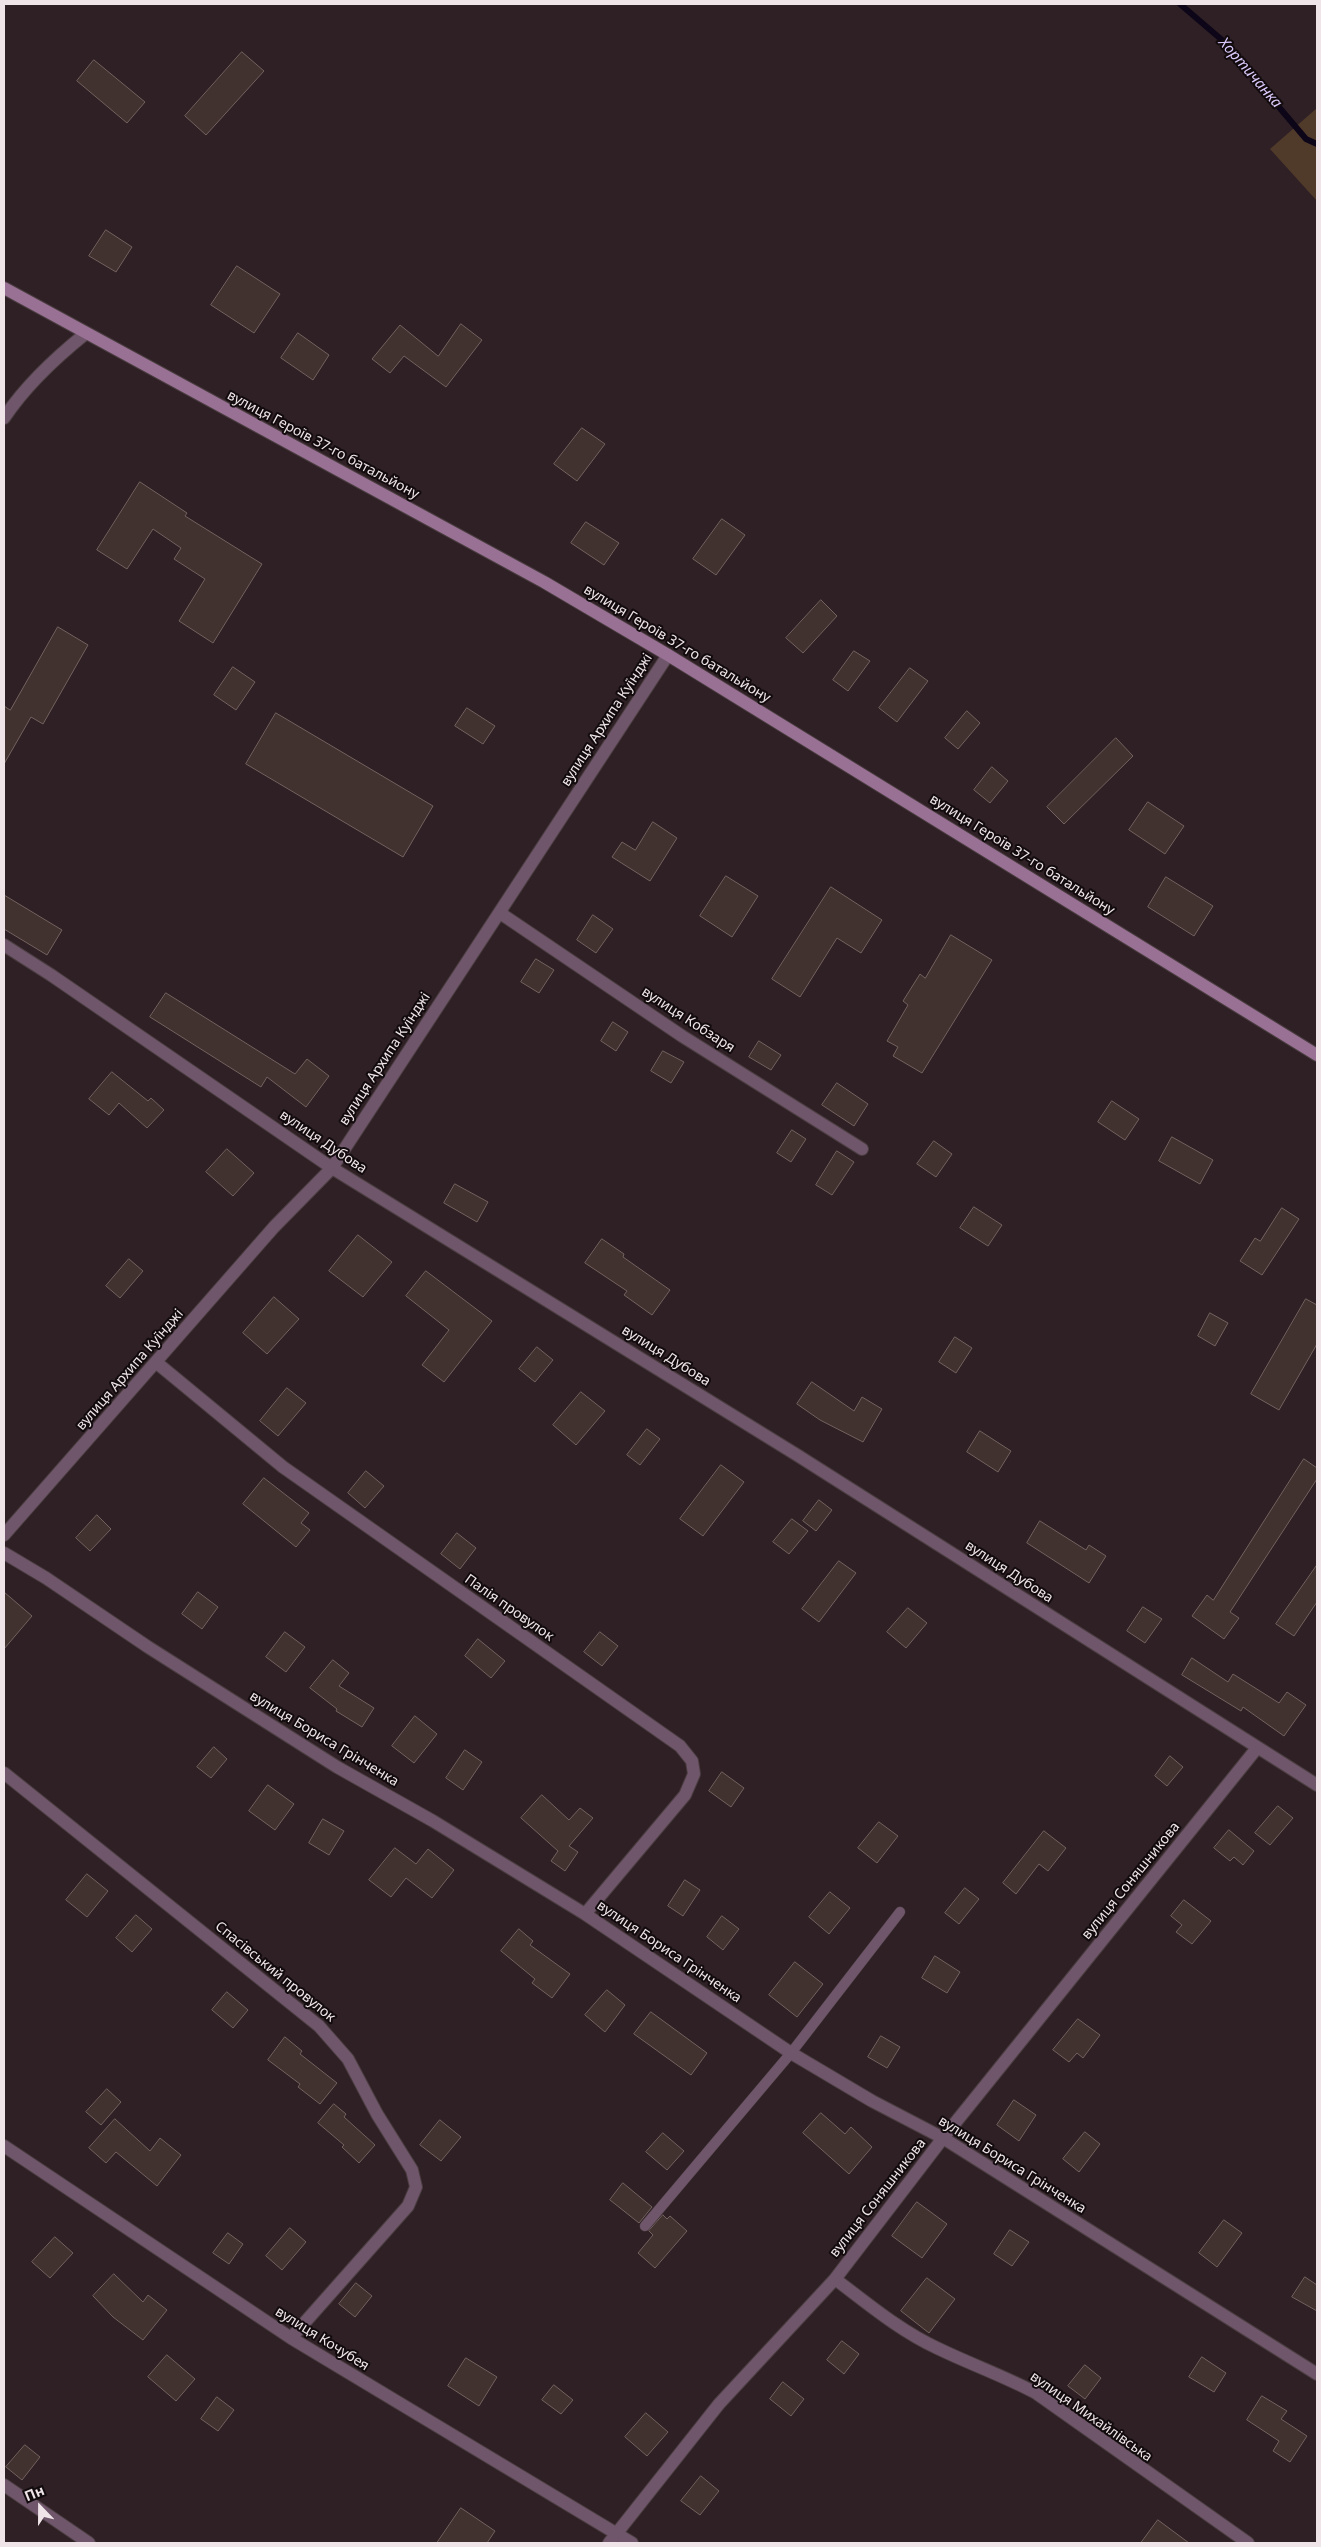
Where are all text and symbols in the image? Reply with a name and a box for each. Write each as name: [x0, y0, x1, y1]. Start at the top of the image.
water label: Хортичанка: [1214, 34, 1286, 112]
street label: вулиця Героїв 37-го батальйону: [224, 387, 422, 503]
street label: вулиця Героїв 37-го батальйону: [581, 581, 773, 707]
street label: вулиця Архипа Куїнджі: [558, 650, 656, 790]
street label: вулиця Героїв 37-го батальйону: [926, 791, 1118, 919]
street label: вулиця Кобзаря: [638, 984, 738, 1056]
street label: вулиця Архипа Куїнджі: [336, 989, 434, 1129]
street label: вулиця Дубова: [276, 1107, 370, 1177]
street label: вулиця Архипа Куїнджі: [73, 1306, 187, 1434]
street label: вулиця Дубова: [619, 1322, 713, 1390]
street label: вулиця Дубова: [962, 1537, 1056, 1607]
street label: Палія провулок: [461, 1571, 557, 1645]
street label: вулиця Бориса Грінченка: [246, 1688, 402, 1790]
street label: вулиця Соняшникова: [1078, 1819, 1184, 1943]
street label: вулиця Бориса Грінченка: [594, 1897, 744, 2007]
street label: Спасівський провулок: [211, 1918, 339, 2026]
street label: вулиця Бориса Грінченка: [935, 2113, 1089, 2217]
street label: вулиця Соняшникова: [826, 2135, 930, 2261]
street label: вулиця Кочубея: [272, 2303, 372, 2375]
street label: вулиця Михайлівська: [1027, 2368, 1155, 2466]
text: Пн: [21, 2480, 47, 2505]
north arrow: [15, 2482, 65, 2532]

